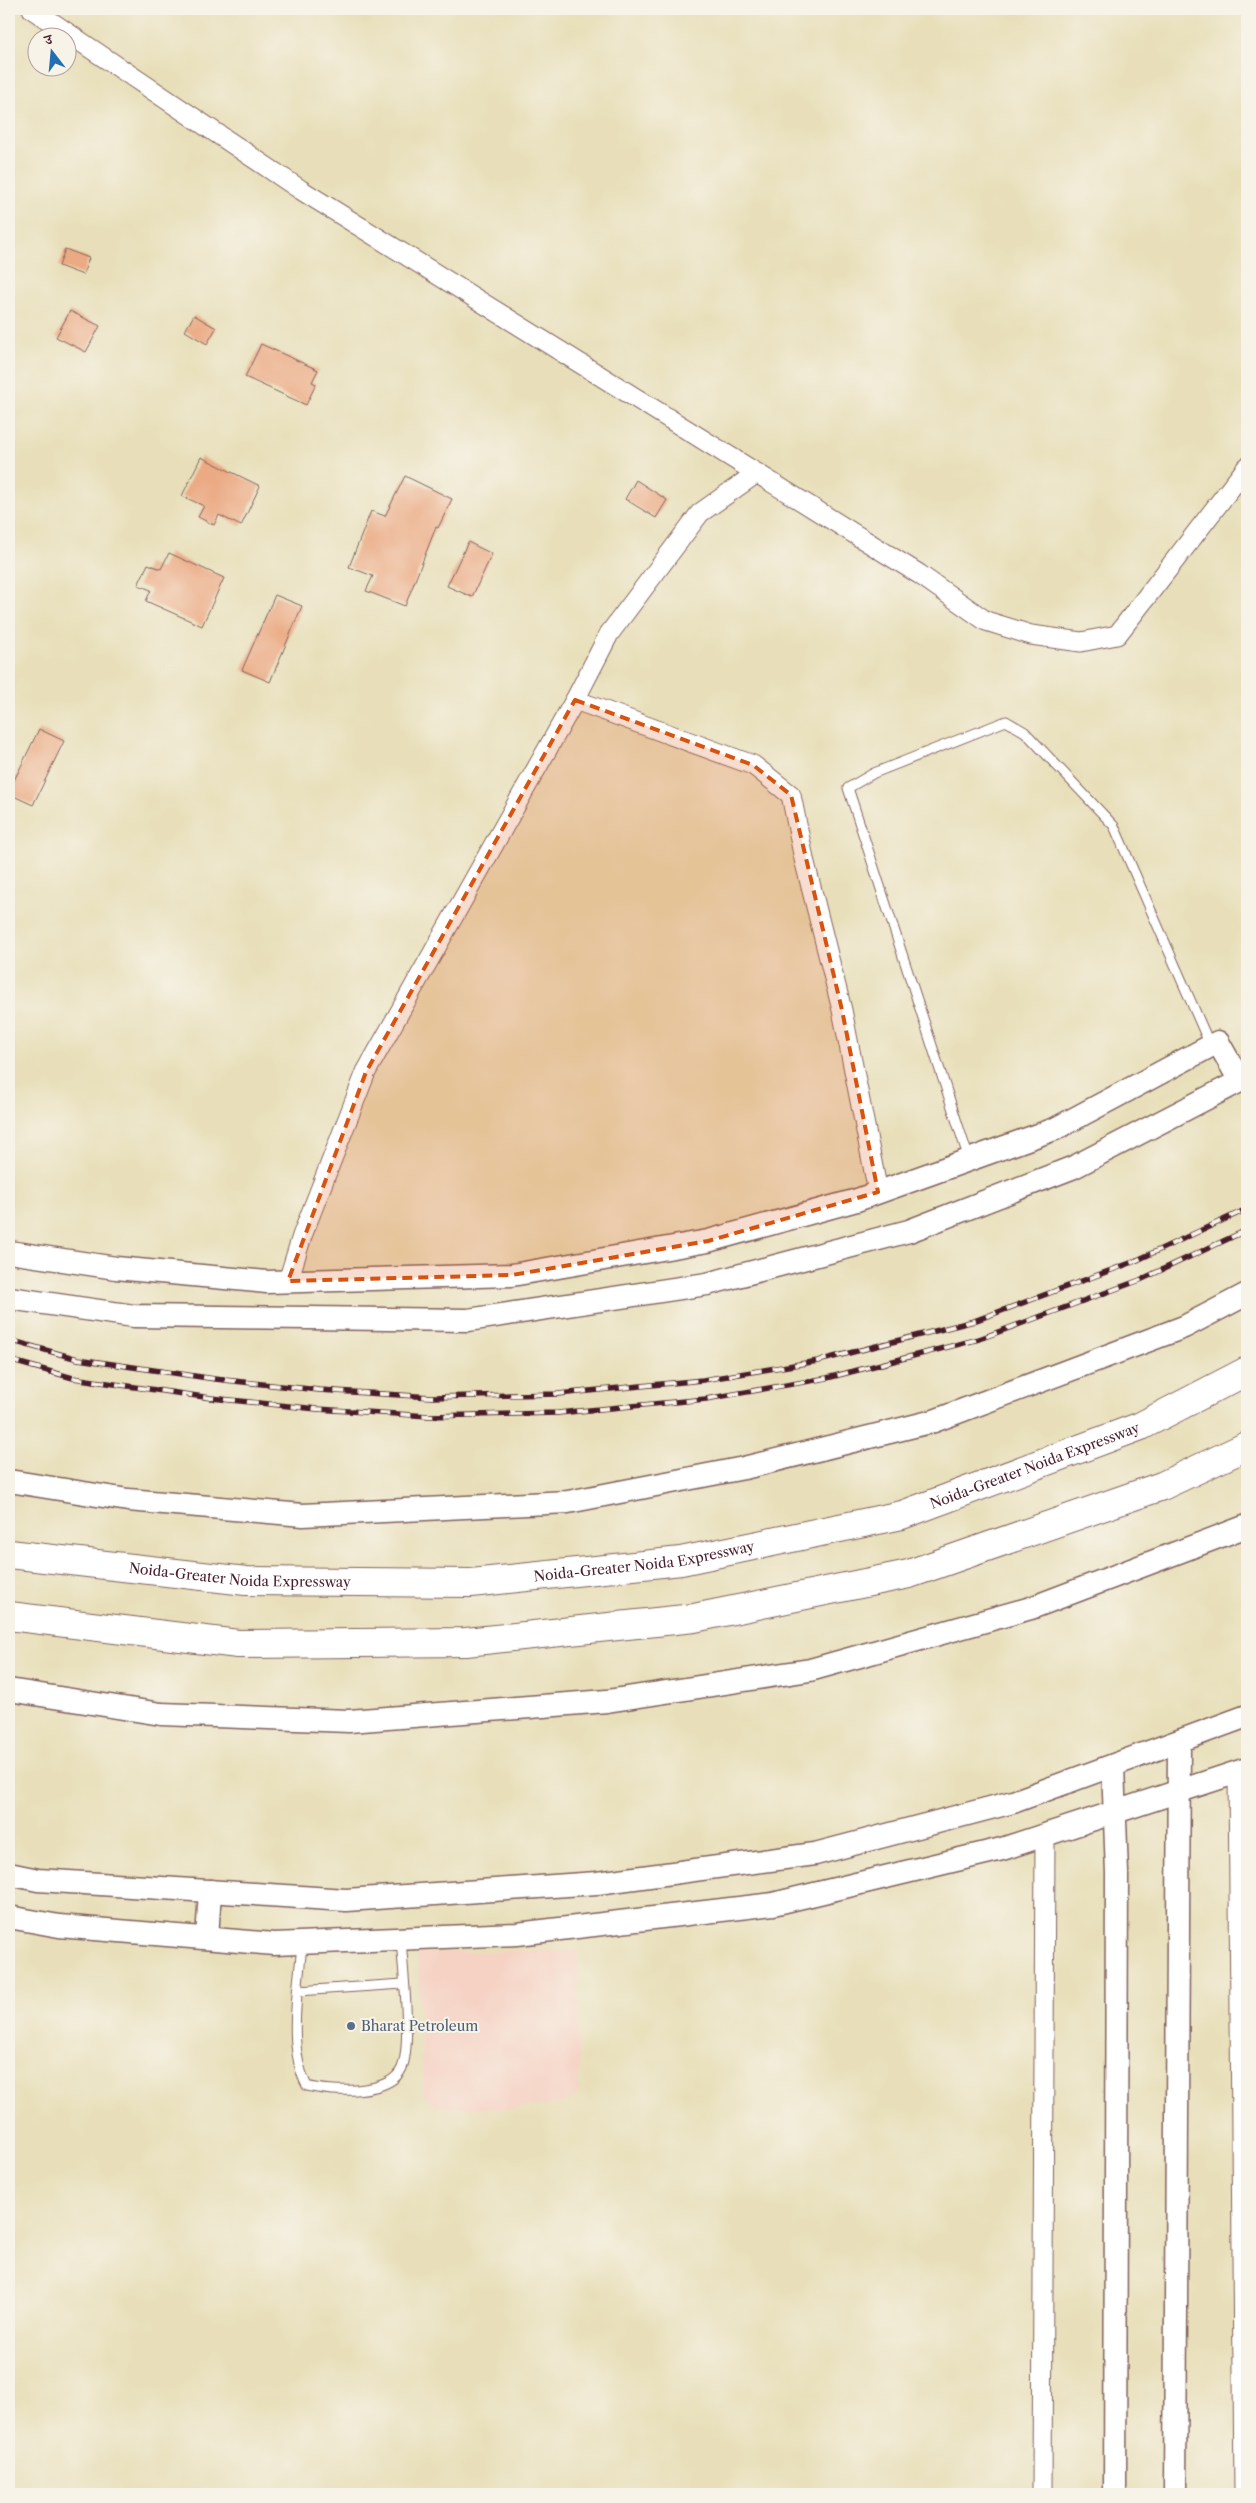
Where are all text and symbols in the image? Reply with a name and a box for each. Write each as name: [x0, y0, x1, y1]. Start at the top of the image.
north arrow: [28, 28, 78, 78]
text: उ: [42, 30, 55, 49]
street label: Noida-Greater Noida Expressway: [927, 1418, 1142, 1513]
street label: Noida-Greater Noida Expressway: [533, 1537, 756, 1585]
street label: Noida-Greater Noida Expressway: [128, 1559, 351, 1591]
place label: Bharat Petroleum: [361, 2017, 478, 2035]
marker: Bharat Petroleum: [345, 2020, 357, 2032]

